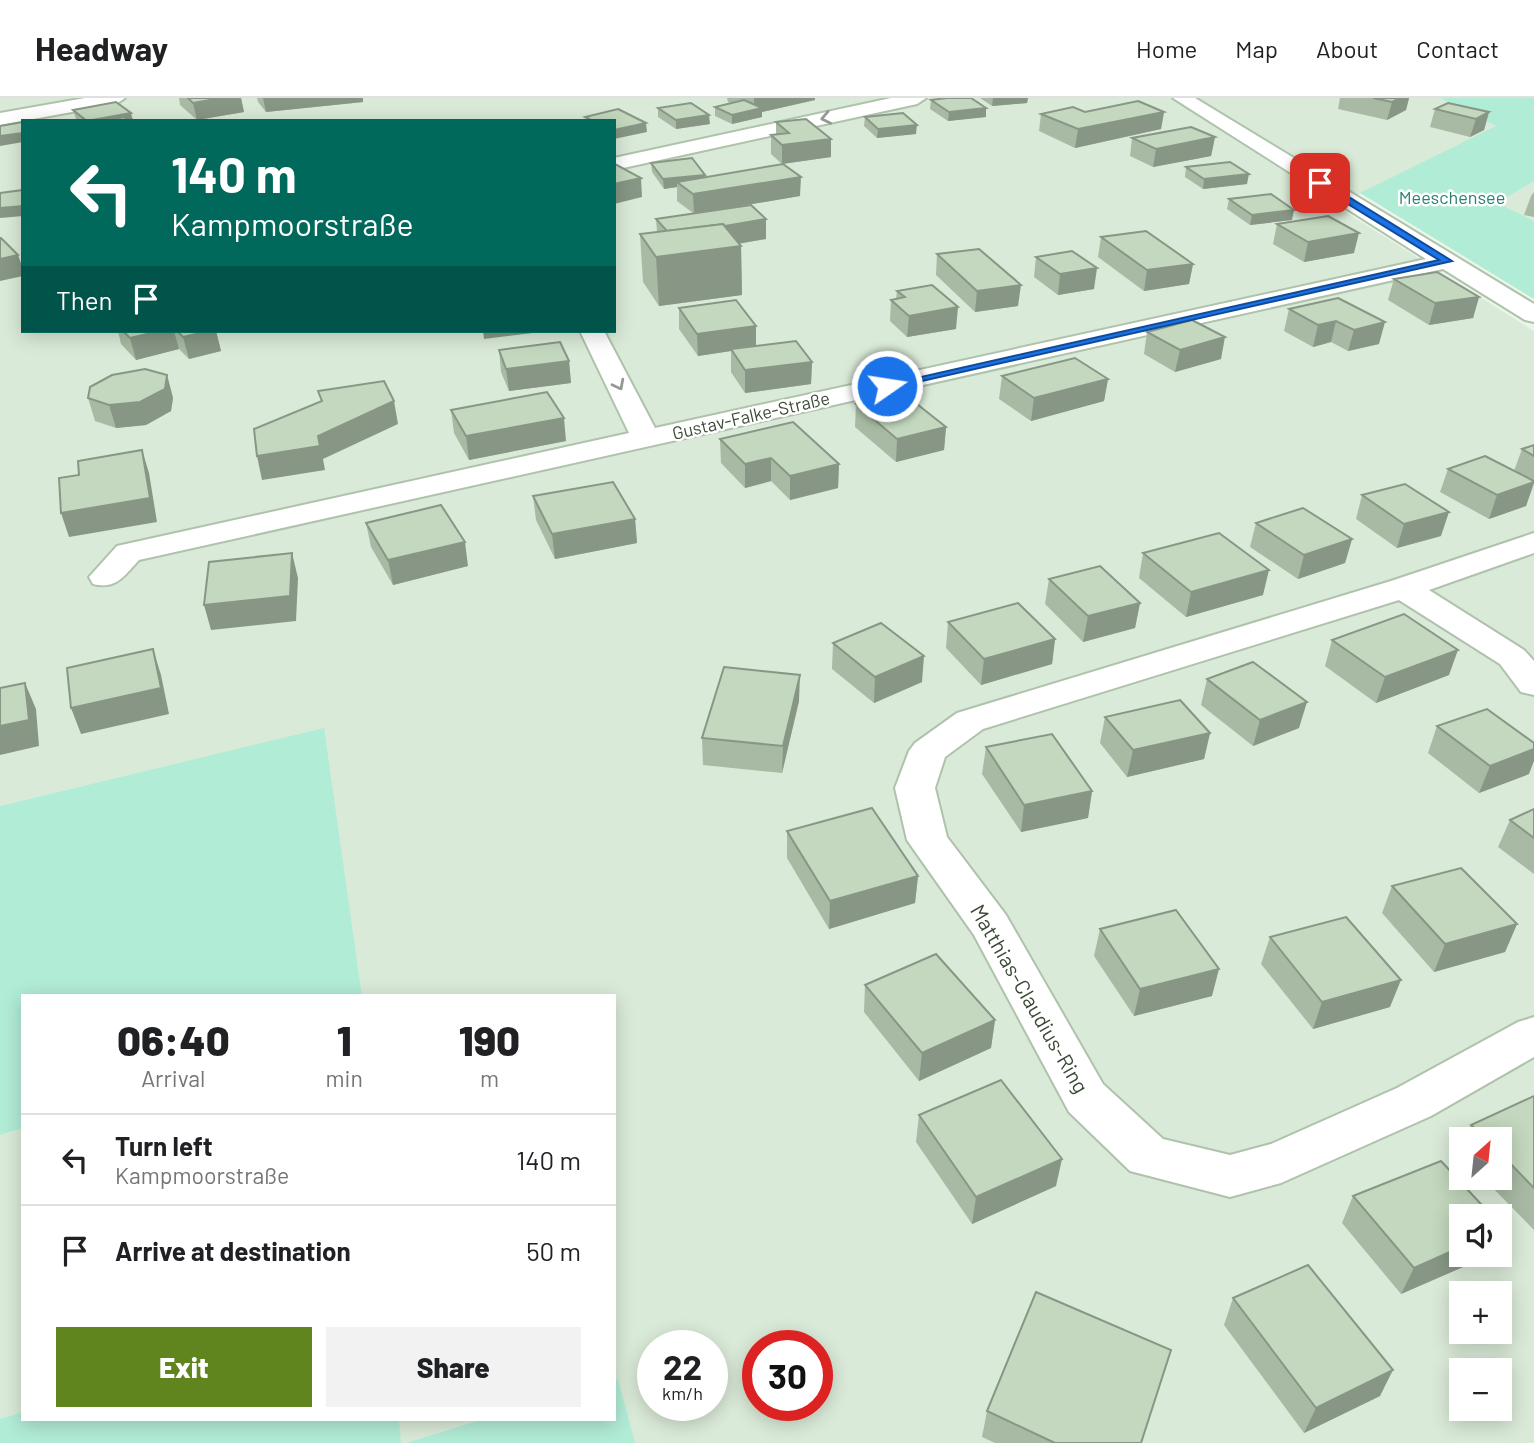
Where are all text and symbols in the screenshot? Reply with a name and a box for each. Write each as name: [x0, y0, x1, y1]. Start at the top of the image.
text: Headway: [35, 28, 168, 68]
text: Home: [1136, 34, 1197, 63]
text: Map: [1235, 34, 1278, 63]
text: About: [1316, 34, 1378, 63]
text: Contact: [1416, 34, 1499, 63]
one-way arrow: [820, 110, 832, 124]
text: 140 m: [171, 144, 297, 203]
icon: left: [56, 147, 147, 238]
pin: [1290, 153, 1350, 213]
icon: arrive: [1301, 164, 1339, 202]
park label: Meeschensee: [1399, 186, 1505, 208]
text: Kampmoorstraße: [171, 204, 414, 242]
icon: arrive: [127, 280, 165, 318]
text: Then: [56, 284, 113, 315]
position arrow: [850, 349, 924, 423]
one-way arrow: [611, 378, 624, 390]
street label: Gustav-Falke-Straße: [670, 386, 832, 444]
street label: Matthias-Claudius-Ring: [966, 900, 1095, 1097]
text: 06:40: [117, 1014, 230, 1064]
text: 1: [337, 1014, 352, 1064]
text: 190: [459, 1014, 520, 1064]
text: Arrival: [141, 1064, 205, 1092]
text: min: [326, 1064, 363, 1092]
text: m: [480, 1064, 499, 1092]
north arrow: [1449, 1127, 1512, 1190]
map controls: [1449, 1127, 1512, 1421]
text: Turn left: [115, 1130, 213, 1161]
icon: left: [56, 1141, 94, 1179]
text: 140 m: [516, 1144, 581, 1175]
text: Kampmoorstraße: [115, 1161, 289, 1189]
button: sound: [1449, 1204, 1512, 1267]
icon: arrive: [56, 1232, 94, 1270]
text: Arrive at destination: [115, 1235, 351, 1266]
text: 50 m: [526, 1235, 581, 1266]
button: +: [1449, 1281, 1512, 1344]
button: Exit: [56, 1327, 312, 1407]
button: Share: [326, 1327, 581, 1407]
speed limit sign: 30: [742, 1330, 833, 1421]
text: 22: [663, 1345, 702, 1387]
button: −: [1449, 1358, 1512, 1421]
text: km/h: [662, 1382, 703, 1404]

